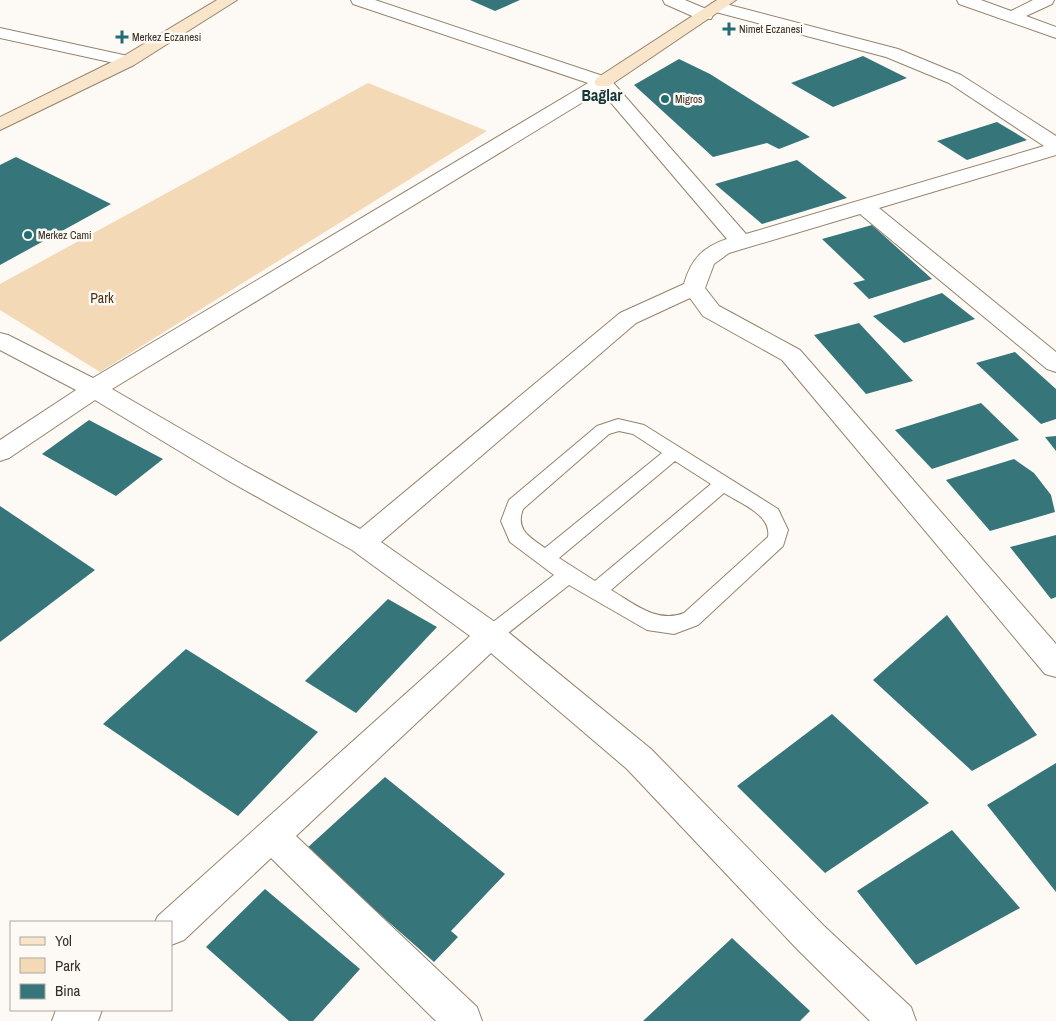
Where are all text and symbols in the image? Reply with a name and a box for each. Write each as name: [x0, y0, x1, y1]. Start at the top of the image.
place label: Nimet Eczanesi: [739, 22, 803, 36]
marker: Nimet Eczanesi: [723, 23, 735, 35]
place label: Merkez Eczanesi: [132, 30, 201, 44]
marker: Merkez Eczanesi: [116, 31, 128, 43]
district label: Bağlar: [582, 84, 623, 106]
place label: Migros: [675, 92, 703, 106]
marker: Migros: [659, 93, 671, 105]
place label: Merkez Cami: [38, 228, 92, 242]
marker: Merkez Cami: [22, 229, 34, 241]
park label: Park: [90, 289, 114, 307]
legend: [10, 921, 172, 1011]
text: Yol: [55, 930, 72, 951]
text: Park: [55, 955, 81, 976]
text: Bina: [55, 980, 80, 1001]

